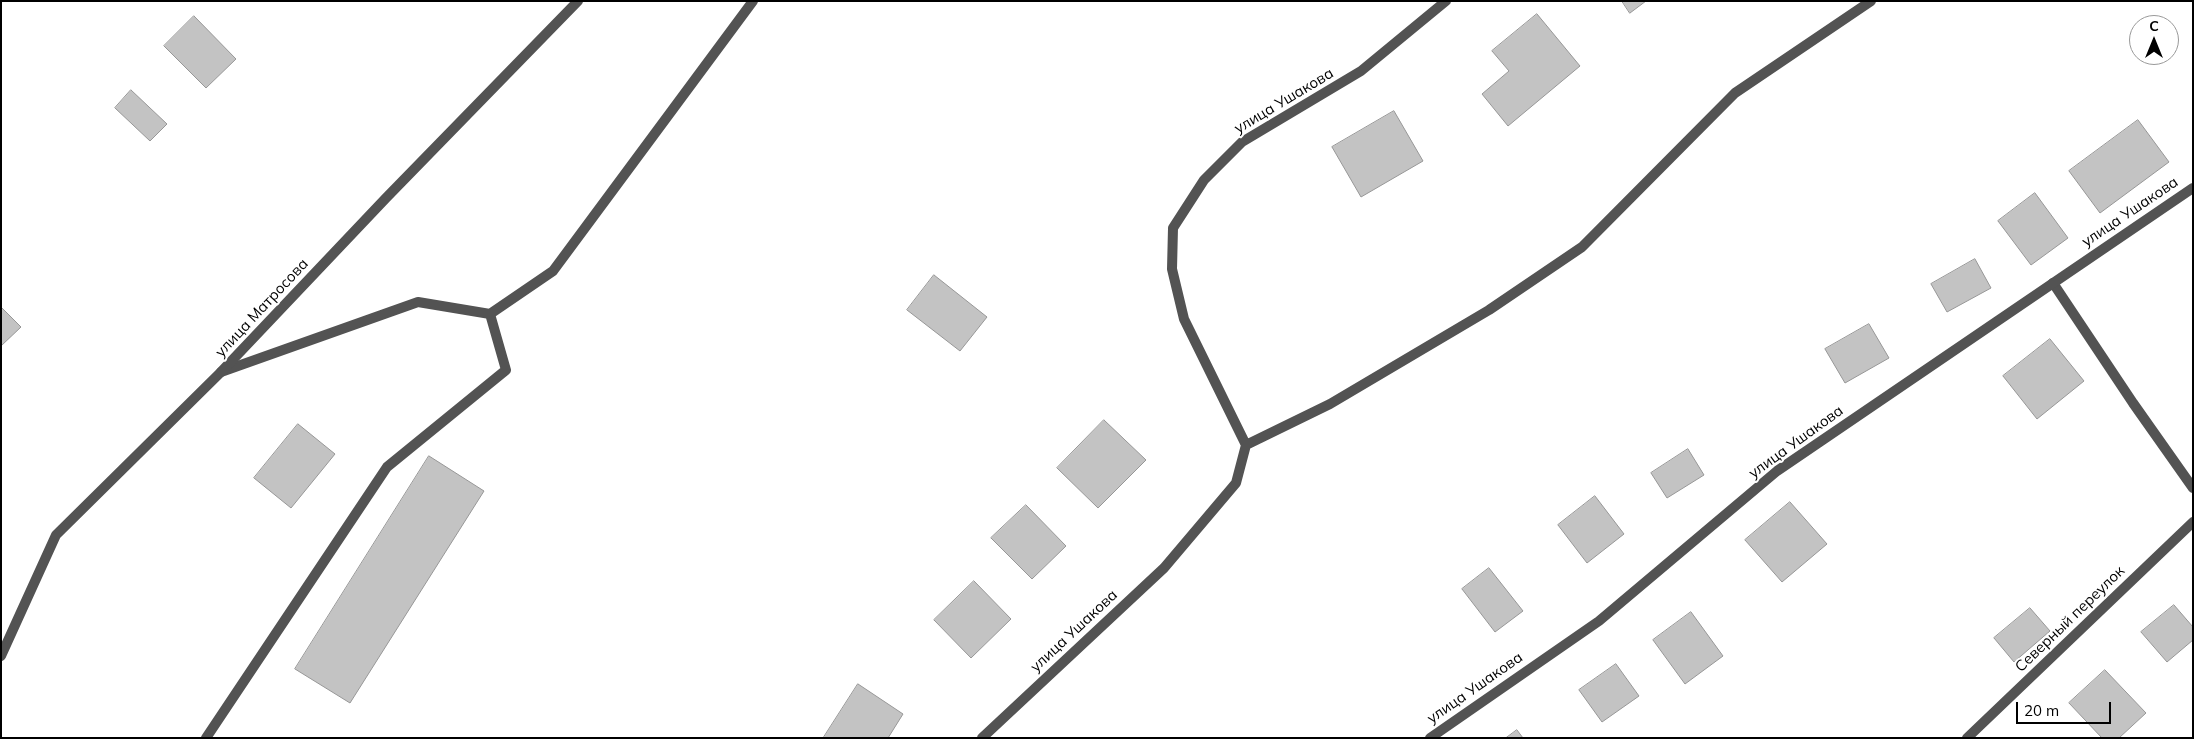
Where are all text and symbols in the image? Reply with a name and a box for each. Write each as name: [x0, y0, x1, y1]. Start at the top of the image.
north arrow: [2129, 15, 2179, 65]
text: С: [2149, 17, 2159, 35]
street label: улица Ушакова: [1231, 64, 1337, 138]
street label: улица Ушакова: [2078, 173, 2182, 251]
street label: улица Матросова: [212, 255, 312, 361]
street label: улица Ушакова: [1745, 402, 1847, 482]
street label: Северный переулок: [2012, 562, 2128, 676]
street label: улица Ушакова: [1027, 586, 1121, 676]
street label: улица Ушакова: [1424, 648, 1526, 728]
scale bar: [2019, 692, 2114, 724]
text: 20 m: [2024, 701, 2059, 720]

